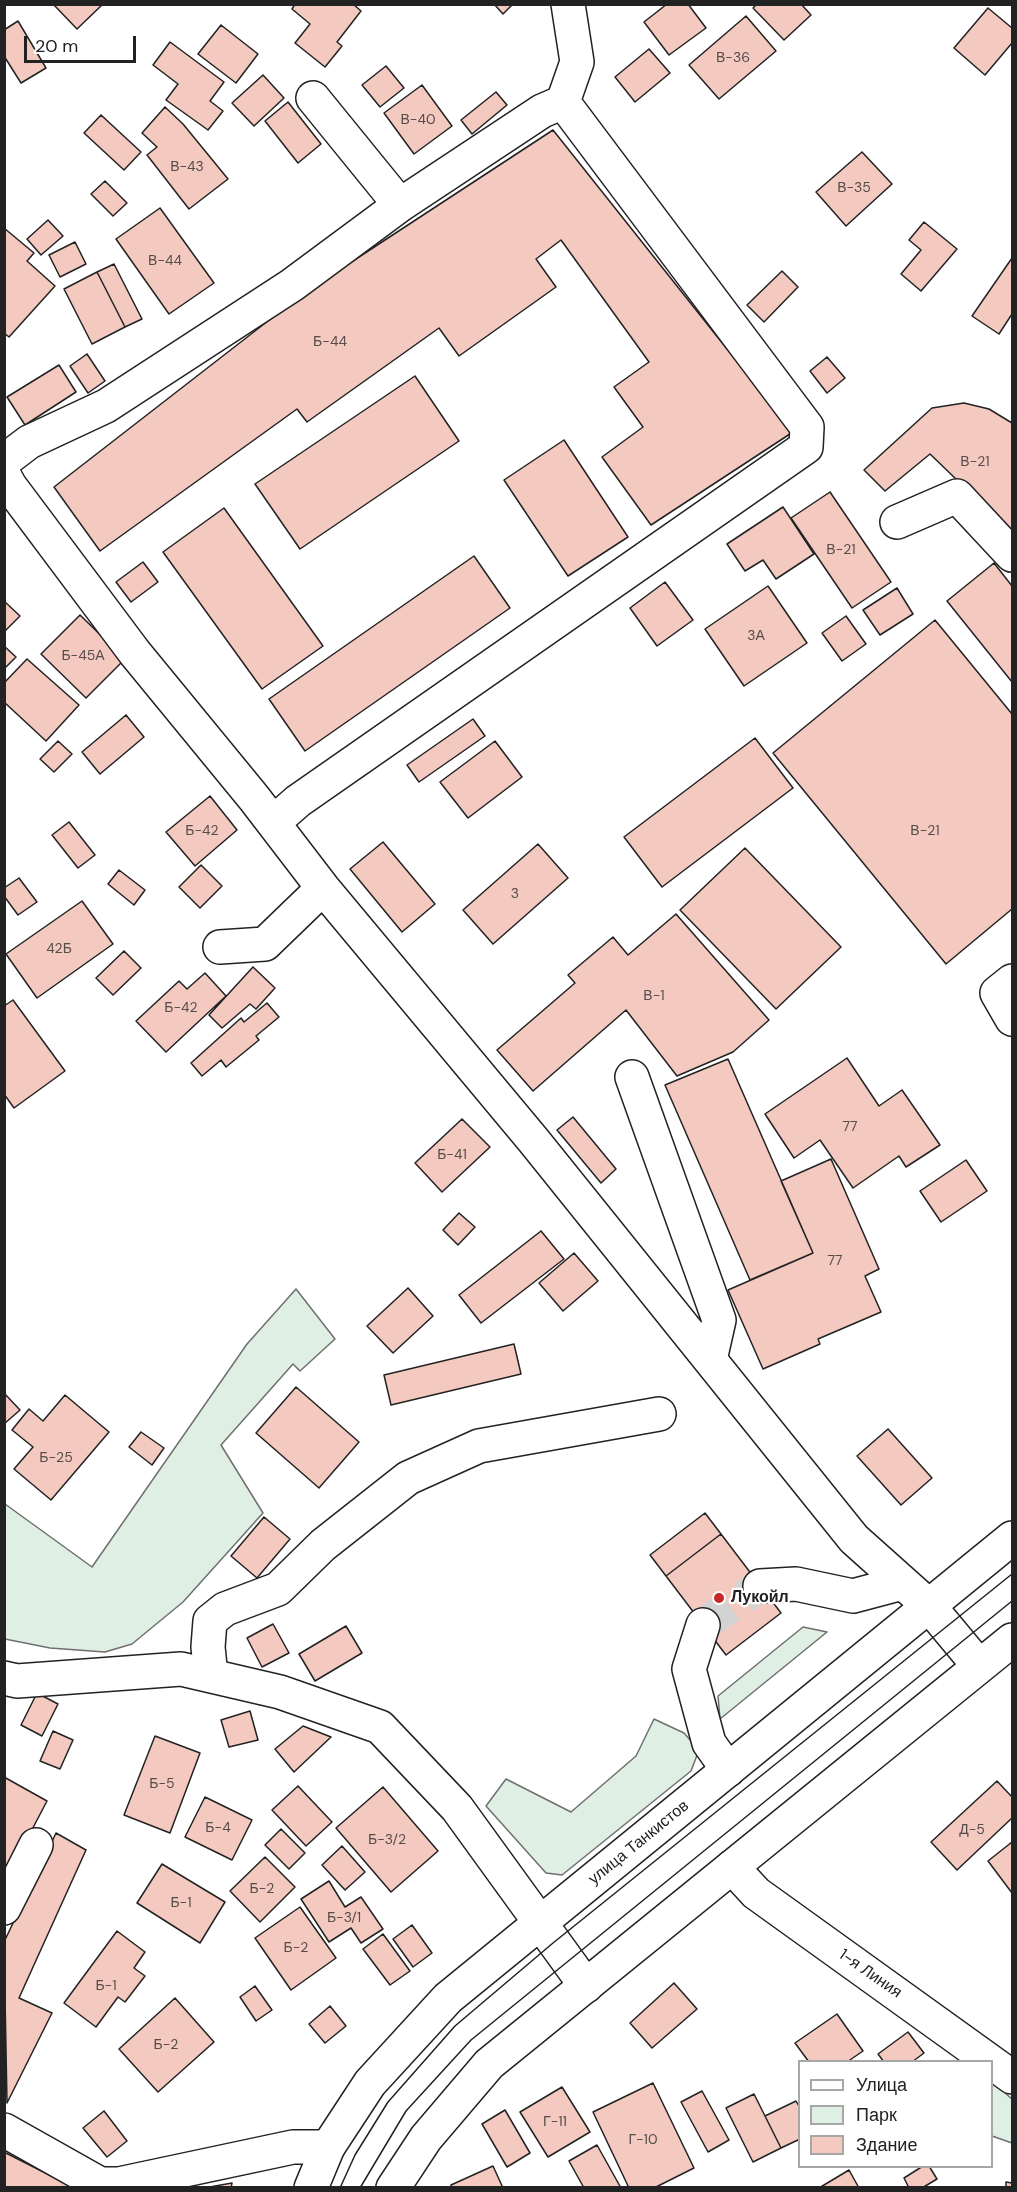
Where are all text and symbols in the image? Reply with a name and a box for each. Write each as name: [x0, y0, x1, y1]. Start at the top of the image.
scale bar: [27, 24, 140, 62]
text: 20 m: [35, 34, 78, 58]
house number: В-36: [716, 50, 750, 66]
house number: В-40: [401, 112, 435, 128]
house number: В-43: [170, 159, 204, 175]
house number: В-35: [837, 180, 871, 196]
house number: В-44: [148, 253, 182, 269]
house number: Б-44: [313, 334, 347, 350]
house number: В-21: [960, 454, 990, 470]
house number: В-21: [826, 542, 856, 558]
house number: 3А: [747, 628, 765, 644]
house number: Б-45А: [61, 648, 105, 664]
house number: Б-42: [185, 823, 219, 839]
house number: В-21: [910, 823, 940, 839]
house number: 3: [511, 886, 519, 902]
house number: 42Б: [46, 941, 72, 957]
house number: В-1: [643, 988, 665, 1004]
house number: Б-42: [164, 1000, 198, 1016]
house number: 77: [843, 1119, 857, 1135]
house number: Б-41: [437, 1147, 467, 1163]
house number: 77: [828, 1253, 842, 1269]
house number: Б-25: [39, 1450, 73, 1466]
place label: Лукойл: [731, 1588, 789, 1608]
marker: Лукойл: [712, 1591, 726, 1605]
house number: Б-5: [149, 1776, 175, 1792]
street label: улица Танкистов: [585, 1797, 693, 1889]
house number: Б-4: [205, 1820, 231, 1836]
house number: Д-5: [959, 1822, 985, 1838]
house number: Б-3/2: [368, 1832, 406, 1848]
house number: Б-2: [250, 1881, 274, 1897]
house number: Б-1: [170, 1895, 192, 1911]
house number: Б-3/1: [327, 1910, 361, 1926]
house number: Б-2: [284, 1940, 308, 1956]
street label: 1-я Линия: [835, 1945, 905, 2003]
house number: Б-1: [95, 1978, 117, 1994]
house number: Б-2: [154, 2037, 178, 2053]
legend: [798, 2060, 993, 2168]
text: Улица: [856, 2073, 907, 2097]
text: Парк: [856, 2103, 897, 2127]
house number: Г-11: [543, 2114, 567, 2130]
house number: Г-10: [628, 2132, 658, 2148]
text: Здание: [856, 2133, 917, 2157]

